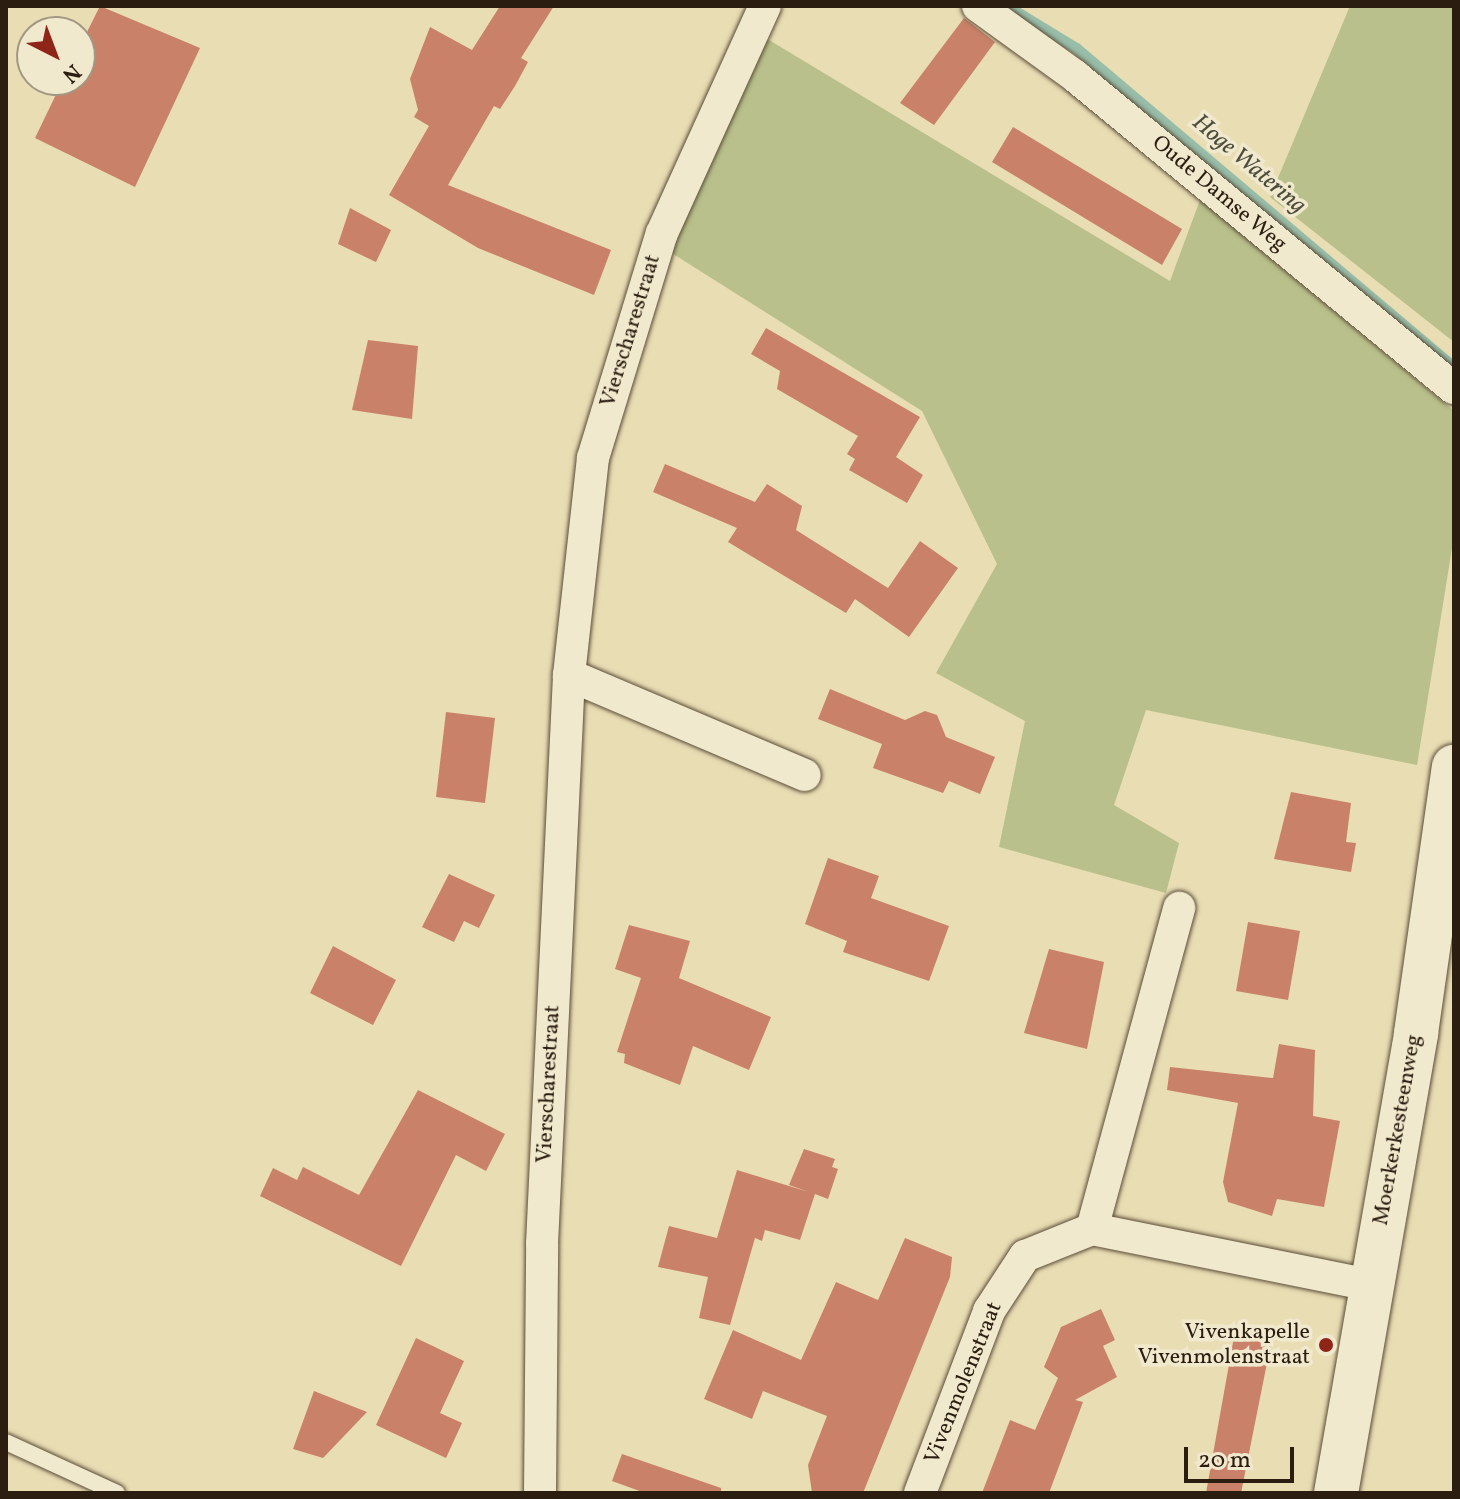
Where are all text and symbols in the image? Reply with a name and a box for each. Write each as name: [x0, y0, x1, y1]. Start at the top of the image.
north arrow: [16, 16, 96, 96]
text: N: [55, 56, 87, 90]
water label: Hoge Watering: [1185, 109, 1311, 221]
street label: Oude Damse Weg: [1146, 130, 1292, 258]
street label: Vierscharestraat: [595, 251, 667, 411]
street label: Vierscharestraat: [532, 1004, 566, 1164]
street label: Moerkerkesteenweg: [1368, 1033, 1428, 1227]
street label: Vivenmolenstraat: [919, 1298, 1009, 1468]
place label: Vivenkapelle Vivenmolenstraat: [1138, 1319, 1310, 1370]
marker: Vivenkapelle Vivenmolenstraat: [1317, 1336, 1335, 1354]
scale bar: [1188, 1431, 1298, 1481]
text: 20 m: [1198, 1444, 1251, 1478]

